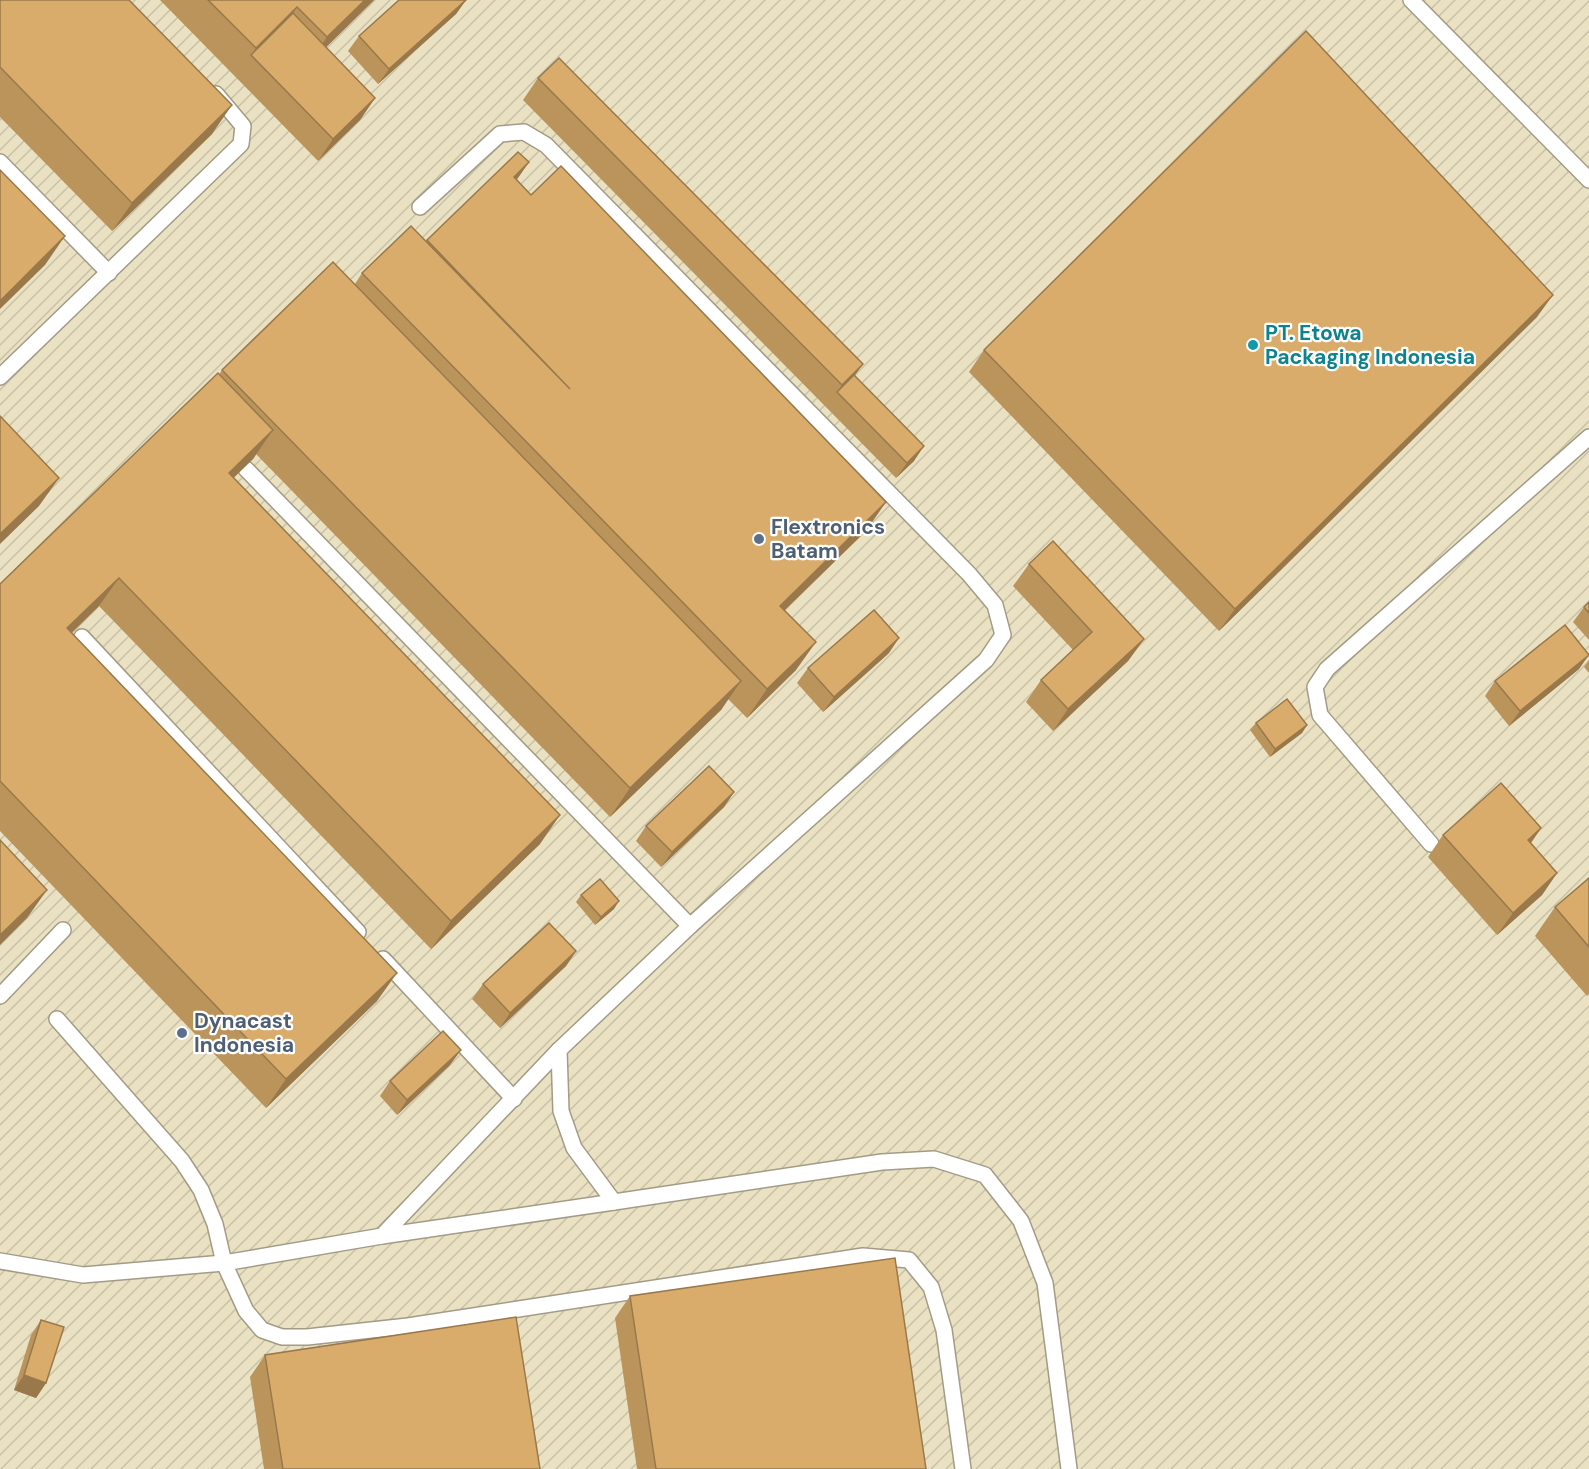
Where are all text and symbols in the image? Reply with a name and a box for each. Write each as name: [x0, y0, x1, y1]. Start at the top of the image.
place label: PT. Etowa Packaging Indonesia: [1265, 319, 1475, 371]
marker: PT. Etowa Packaging Indonesia: [1246, 338, 1260, 352]
place label: Flextronics Batam: [771, 513, 885, 565]
marker: Flextronics Batam: [752, 532, 766, 546]
place label: Dynacast Indonesia: [194, 1007, 294, 1059]
marker: Dynacast Indonesia: [175, 1026, 189, 1040]

